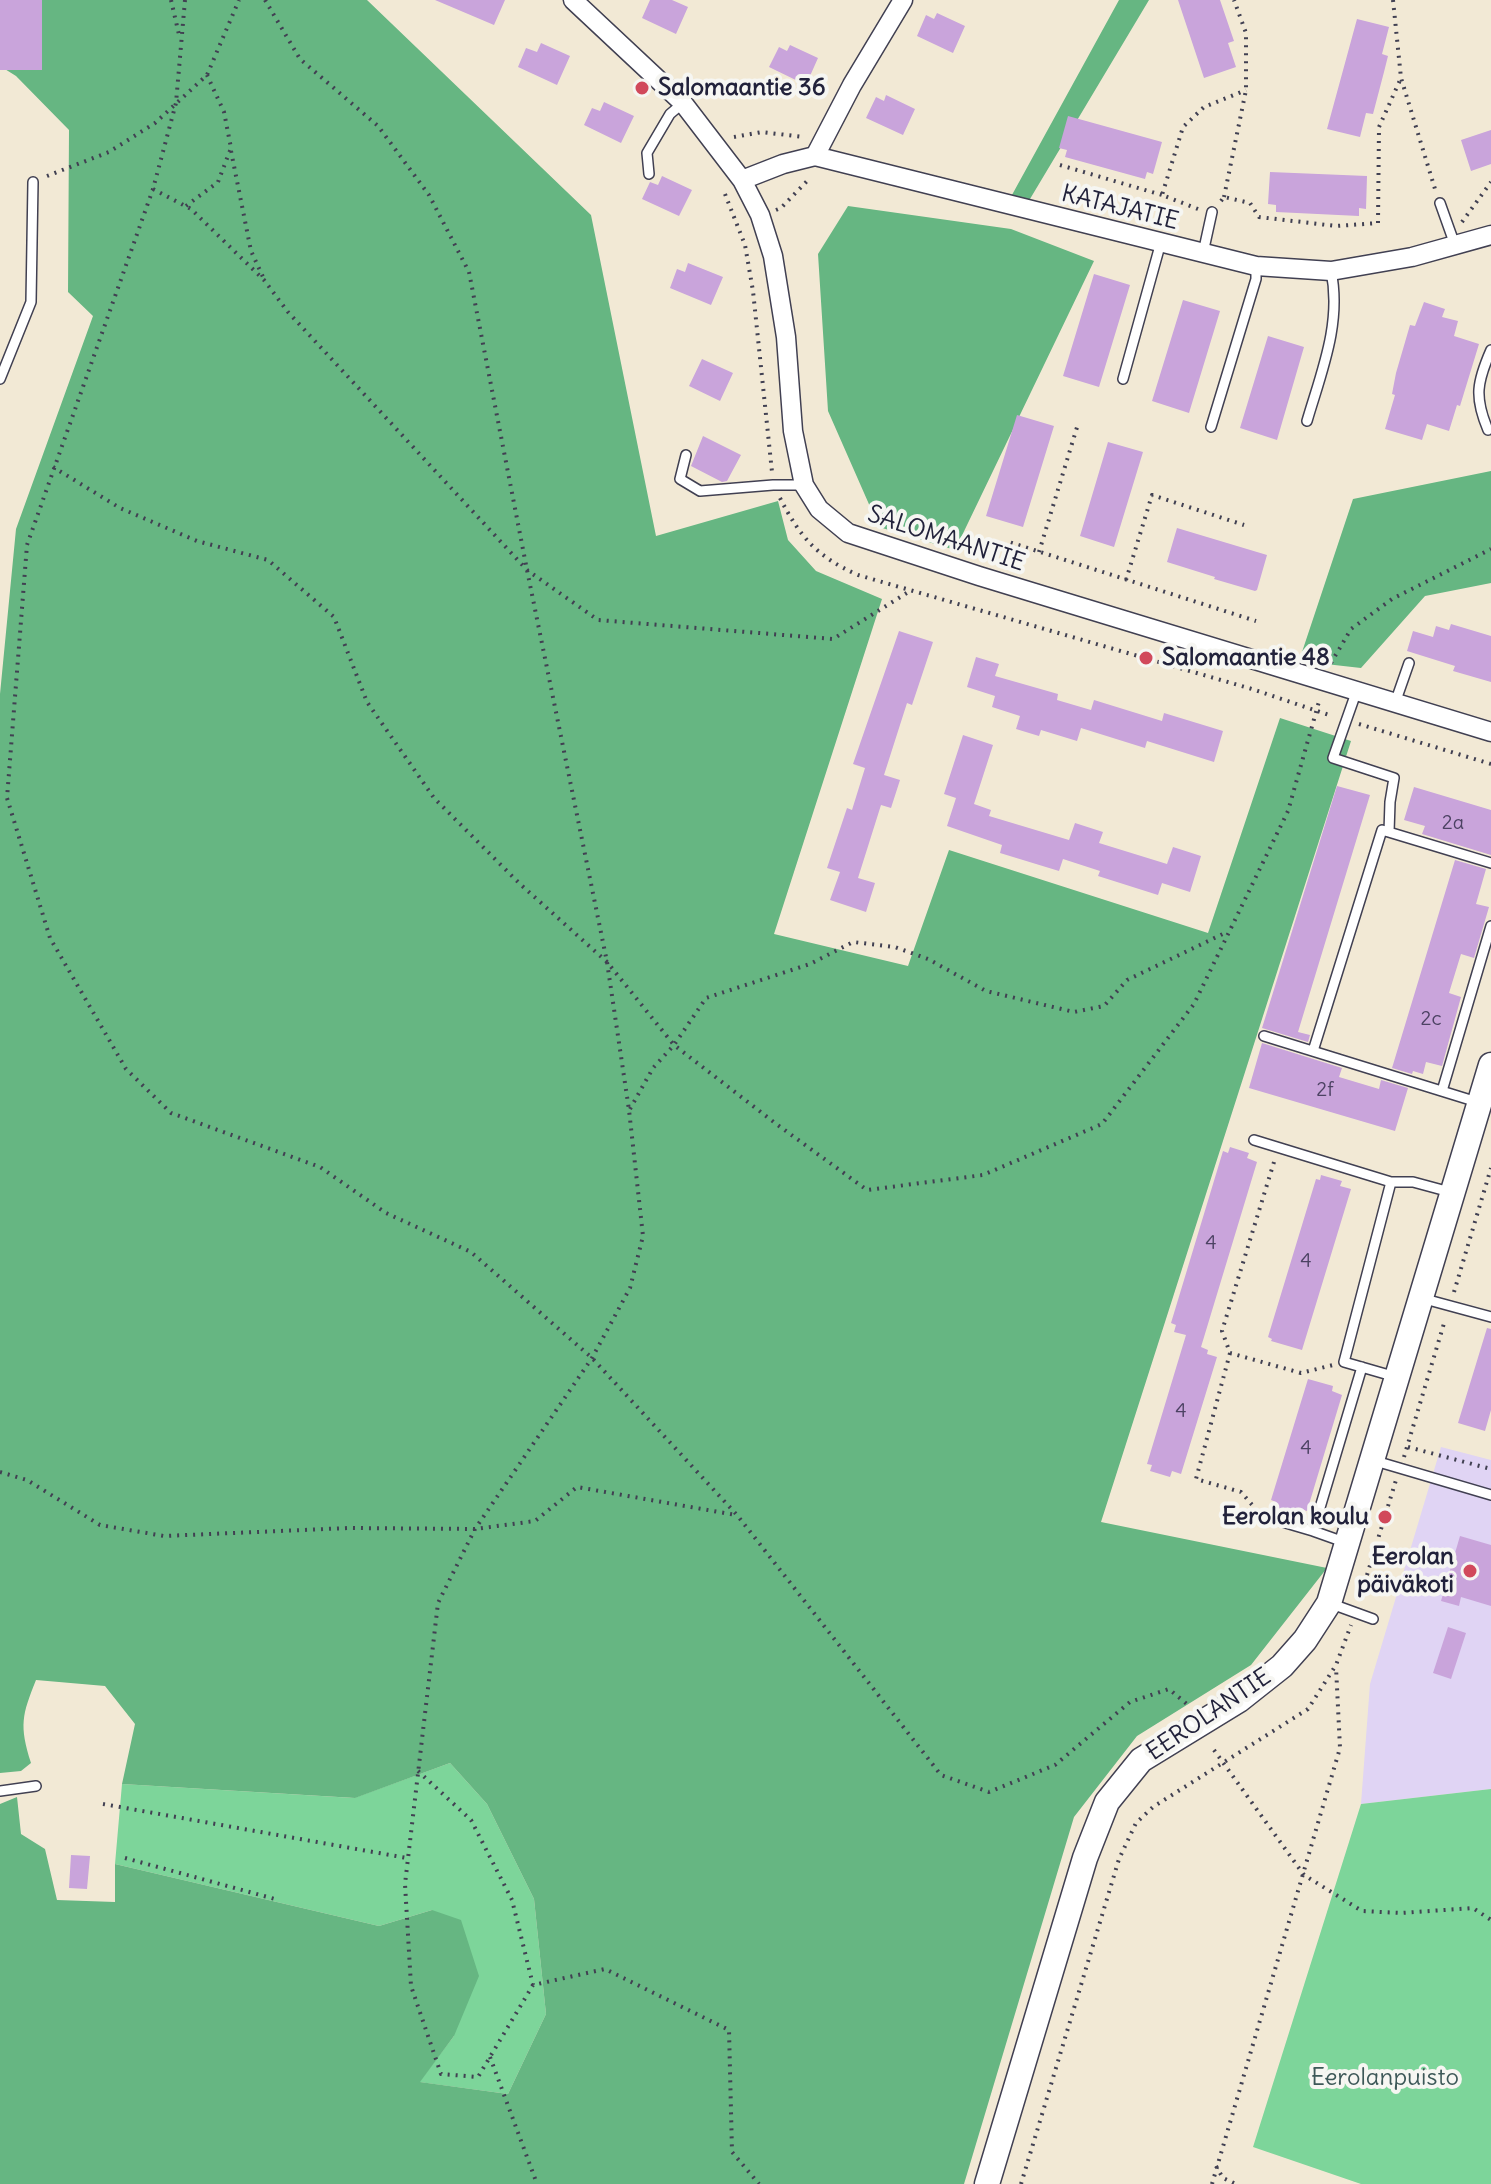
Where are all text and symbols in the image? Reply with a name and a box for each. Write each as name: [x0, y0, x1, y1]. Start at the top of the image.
place label: Salomaantie 36: [658, 74, 826, 102]
marker: Salomaantie 36: [633, 79, 651, 97]
street label: KATAJATIE: [1059, 180, 1181, 236]
street label: SALOMAANTIE: [864, 500, 1028, 578]
place label: Salomaantie 48: [1162, 644, 1330, 672]
marker: Salomaantie 48: [1137, 649, 1155, 667]
house number: 2a: [1442, 811, 1464, 835]
house number: 2c: [1420, 1007, 1442, 1031]
house number: 2f: [1316, 1078, 1334, 1102]
house number: 4: [1205, 1231, 1217, 1255]
house number: 4: [1300, 1249, 1312, 1273]
house number: 4: [1175, 1399, 1187, 1423]
house number: 4: [1300, 1436, 1312, 1460]
place label: Eerolan koulu: [1222, 1503, 1369, 1531]
marker: Eerolan koulu: [1376, 1508, 1394, 1526]
place label: Eerolan päiväkoti: [1357, 1543, 1454, 1599]
marker: Eerolan päiväkoti: [1461, 1562, 1479, 1580]
street label: EEROLANTIE: [1141, 1663, 1277, 1767]
park label: Eerolanpuisto: [1311, 2064, 1459, 2092]

